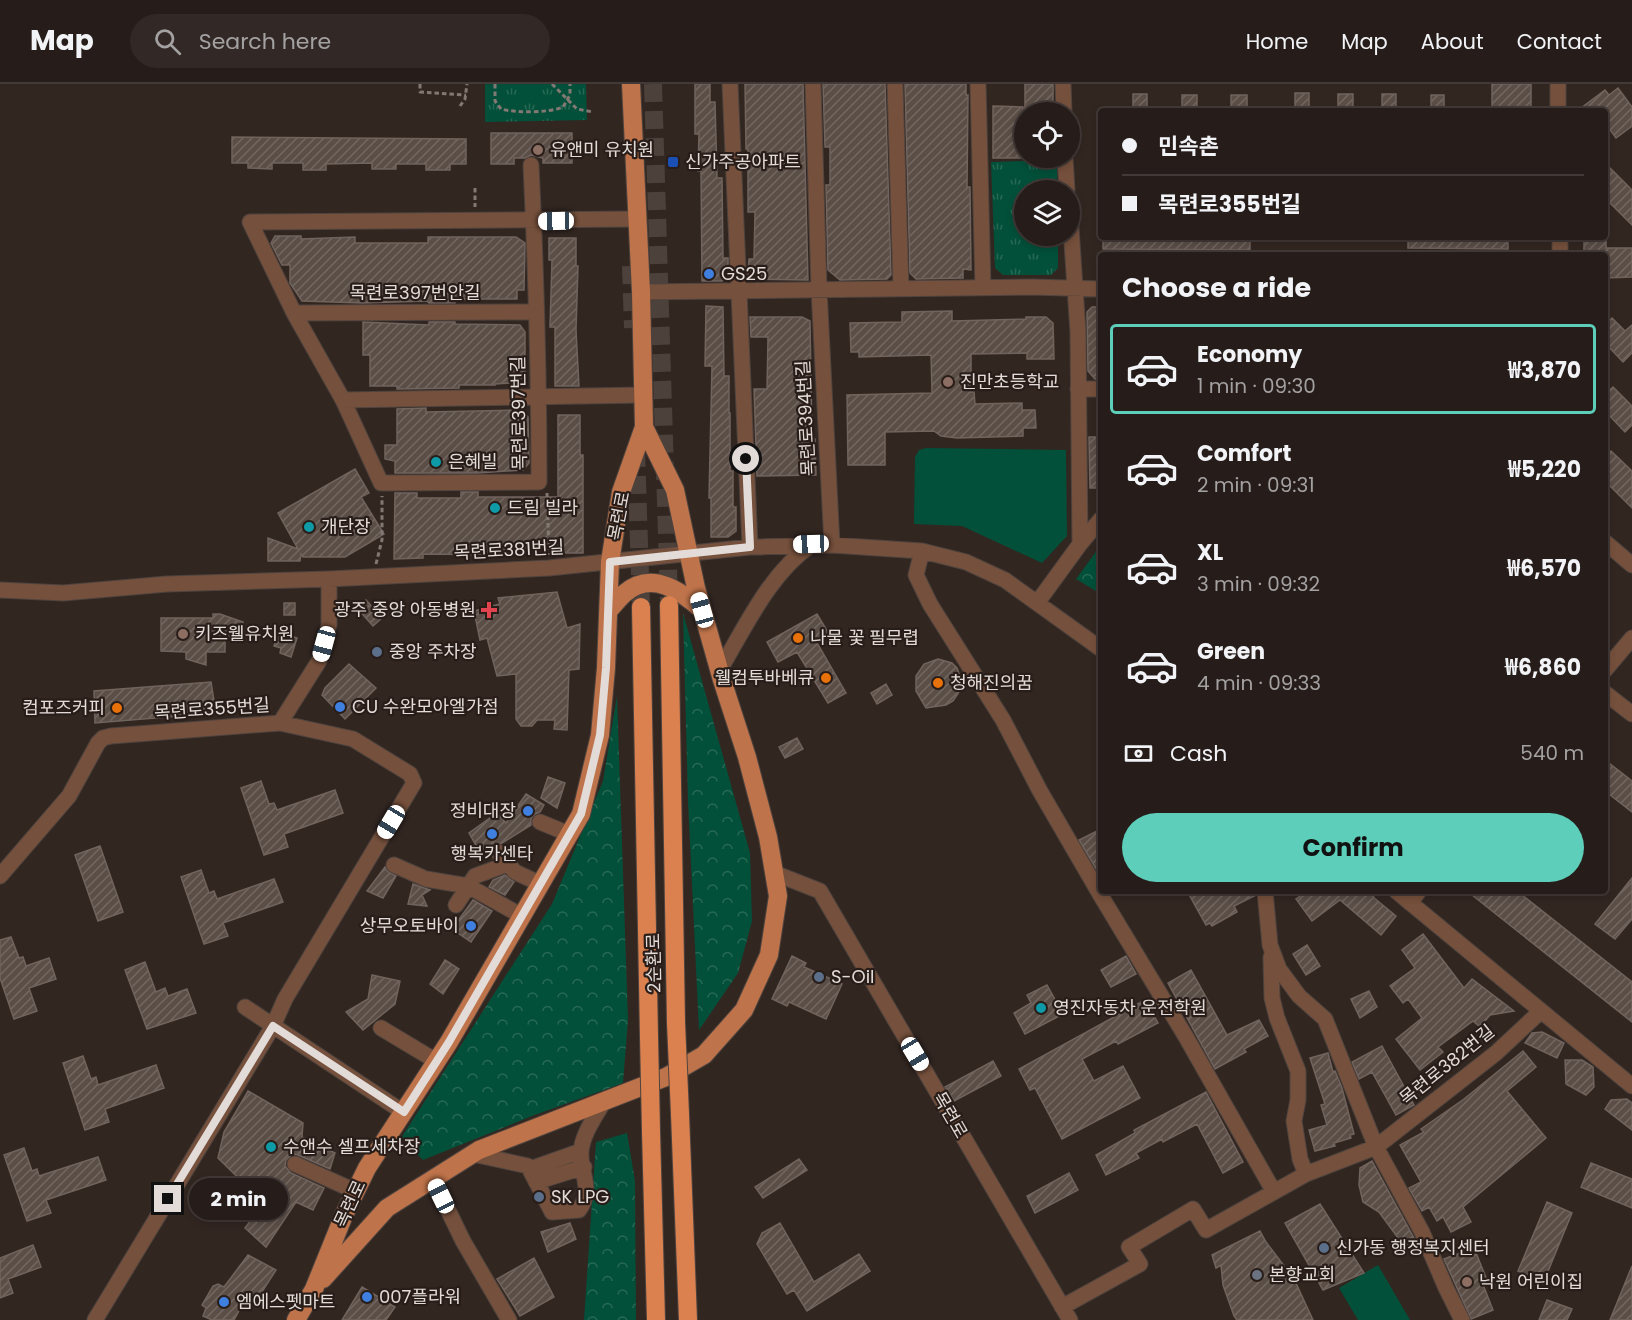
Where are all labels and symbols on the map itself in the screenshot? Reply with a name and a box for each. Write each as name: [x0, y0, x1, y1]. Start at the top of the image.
place label: 유앤미 유치원: [550, 137, 654, 162]
marker: 유앤미 유치원: [531, 143, 545, 157]
place label: 신가주공아파트: [685, 149, 801, 174]
marker: 신가주공아파트: [666, 155, 680, 169]
car: [538, 212, 574, 230]
place label: GS25: [721, 261, 767, 286]
marker: GS25: [702, 267, 716, 281]
street label: 목련로397번안길: [349, 280, 481, 305]
street label: 목련로397번길: [505, 356, 532, 471]
street label: 목련로394번길: [790, 359, 821, 477]
place label: 진만초등학교: [960, 369, 1059, 394]
marker: 진만초등학교: [941, 375, 955, 389]
route start: [732, 445, 759, 472]
place label: 은혜빌: [448, 449, 498, 474]
marker: 은혜빌: [429, 455, 443, 469]
street label: 목련로: [601, 489, 636, 543]
place label: 드림 빌라: [507, 495, 578, 520]
marker: 드림 빌라: [488, 501, 502, 515]
place label: 개단장: [321, 514, 371, 539]
marker: 개단장: [302, 520, 316, 534]
street label: 목련로381번길: [453, 534, 565, 565]
car: [793, 534, 829, 554]
car: [688, 590, 716, 630]
place label: 광주 중앙 아동병원: [334, 597, 476, 622]
marker: 광주 중앙 아동병원: [480, 601, 498, 619]
place label: 키즈웰유치원: [195, 621, 294, 646]
car: [311, 624, 337, 664]
place label: 나물 꽃 필무렵: [810, 625, 919, 650]
marker: 키즈웰유치원: [176, 627, 190, 641]
marker: 나물 꽃 필무렵: [791, 631, 805, 645]
place label: 중앙 주차장: [389, 639, 477, 664]
marker: 중앙 주차장: [370, 645, 384, 659]
place label: 웰컴투바베큐: [715, 665, 814, 690]
place label: 청해진의꿈: [950, 670, 1033, 695]
marker: 웰컴투바베큐: [819, 671, 833, 685]
marker: 청해진의꿈: [931, 676, 945, 690]
street label: 목련로355번길: [153, 692, 271, 725]
place label: CU 수완모아엘가점: [352, 694, 499, 719]
place label: 컴포즈커피: [22, 695, 105, 720]
marker: CU 수완모아엘가점: [333, 700, 347, 714]
marker: 컴포즈커피: [110, 701, 124, 715]
place label: 정비대장: [450, 798, 516, 823]
car: [374, 802, 408, 842]
marker: 정비대장: [521, 804, 535, 818]
marker: 행복카센타: [485, 827, 499, 841]
place label: 행복카센타: [451, 841, 534, 866]
place label: 상무오토바이: [360, 913, 459, 938]
marker: 상무오토바이: [464, 919, 478, 933]
street label: 2순환로: [640, 933, 667, 993]
place label: S-Oil: [831, 964, 875, 989]
marker: S-Oil: [812, 970, 826, 984]
place label: 영진자동차 운전학원: [1053, 995, 1207, 1020]
marker: 영진자동차 운전학원: [1034, 1001, 1048, 1015]
street label: 목련로382번길: [1394, 1019, 1499, 1111]
car: [898, 1034, 932, 1074]
street label: 목련로: [927, 1087, 974, 1143]
place label: 수앤수 셀프세차장: [283, 1134, 420, 1159]
marker: 수앤수 셀프세차장: [264, 1140, 278, 1154]
street label: 목련로: [328, 1176, 371, 1232]
car: [425, 1176, 457, 1216]
callout: 2 min: [189, 1178, 288, 1220]
place label: SK LPG: [551, 1184, 609, 1209]
route end: [154, 1185, 181, 1212]
marker: SK LPG: [532, 1190, 546, 1204]
place label: 신가동 행정복지센터: [1336, 1235, 1490, 1260]
marker: 신가동 행정복지센터: [1317, 1241, 1331, 1255]
place label: 본향교회: [1269, 1262, 1335, 1287]
marker: 본향교회: [1250, 1268, 1264, 1282]
place label: 낙원 어린이집: [1479, 1269, 1583, 1294]
marker: 낙원 어린이집: [1460, 1275, 1474, 1289]
place label: 007플라워: [379, 1284, 461, 1309]
place label: 엠에스펫마트: [236, 1289, 335, 1314]
marker: 007플라워: [360, 1290, 374, 1304]
marker: 엠에스펫마트: [217, 1295, 231, 1309]

